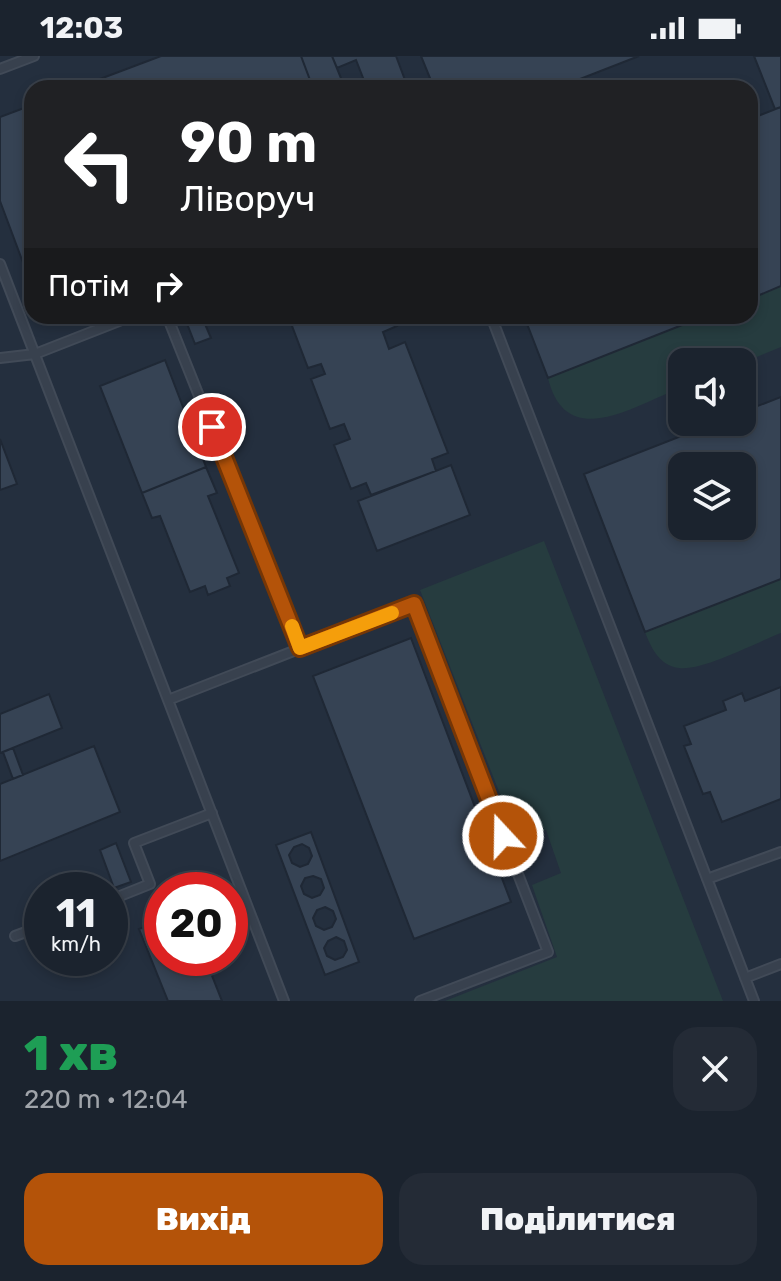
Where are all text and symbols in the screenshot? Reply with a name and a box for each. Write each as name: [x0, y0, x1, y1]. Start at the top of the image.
text: 12:03: [40, 10, 123, 46]
text: 90 m: [180, 110, 317, 176]
icon: left: [48, 112, 152, 216]
text: Ліворуч: [180, 177, 315, 220]
icon: right: [146, 264, 190, 308]
text: Потім: [48, 268, 130, 304]
map controls: [668, 348, 756, 540]
button: sound: [668, 348, 756, 436]
pin: [178, 393, 246, 461]
icon: arrive: [190, 405, 234, 449]
button: layers: [668, 452, 756, 540]
position arrow: [461, 794, 545, 878]
speed limit sign: 20: [144, 872, 248, 976]
text: 11: [56, 890, 96, 937]
text: km/h: [51, 932, 101, 956]
text: 1 хв: [24, 1025, 118, 1082]
button: close: [673, 1027, 757, 1111]
text: 220 m · 12:04: [24, 1084, 188, 1115]
button: Вихід: [24, 1173, 383, 1265]
button: Поділитися: [399, 1173, 757, 1265]

